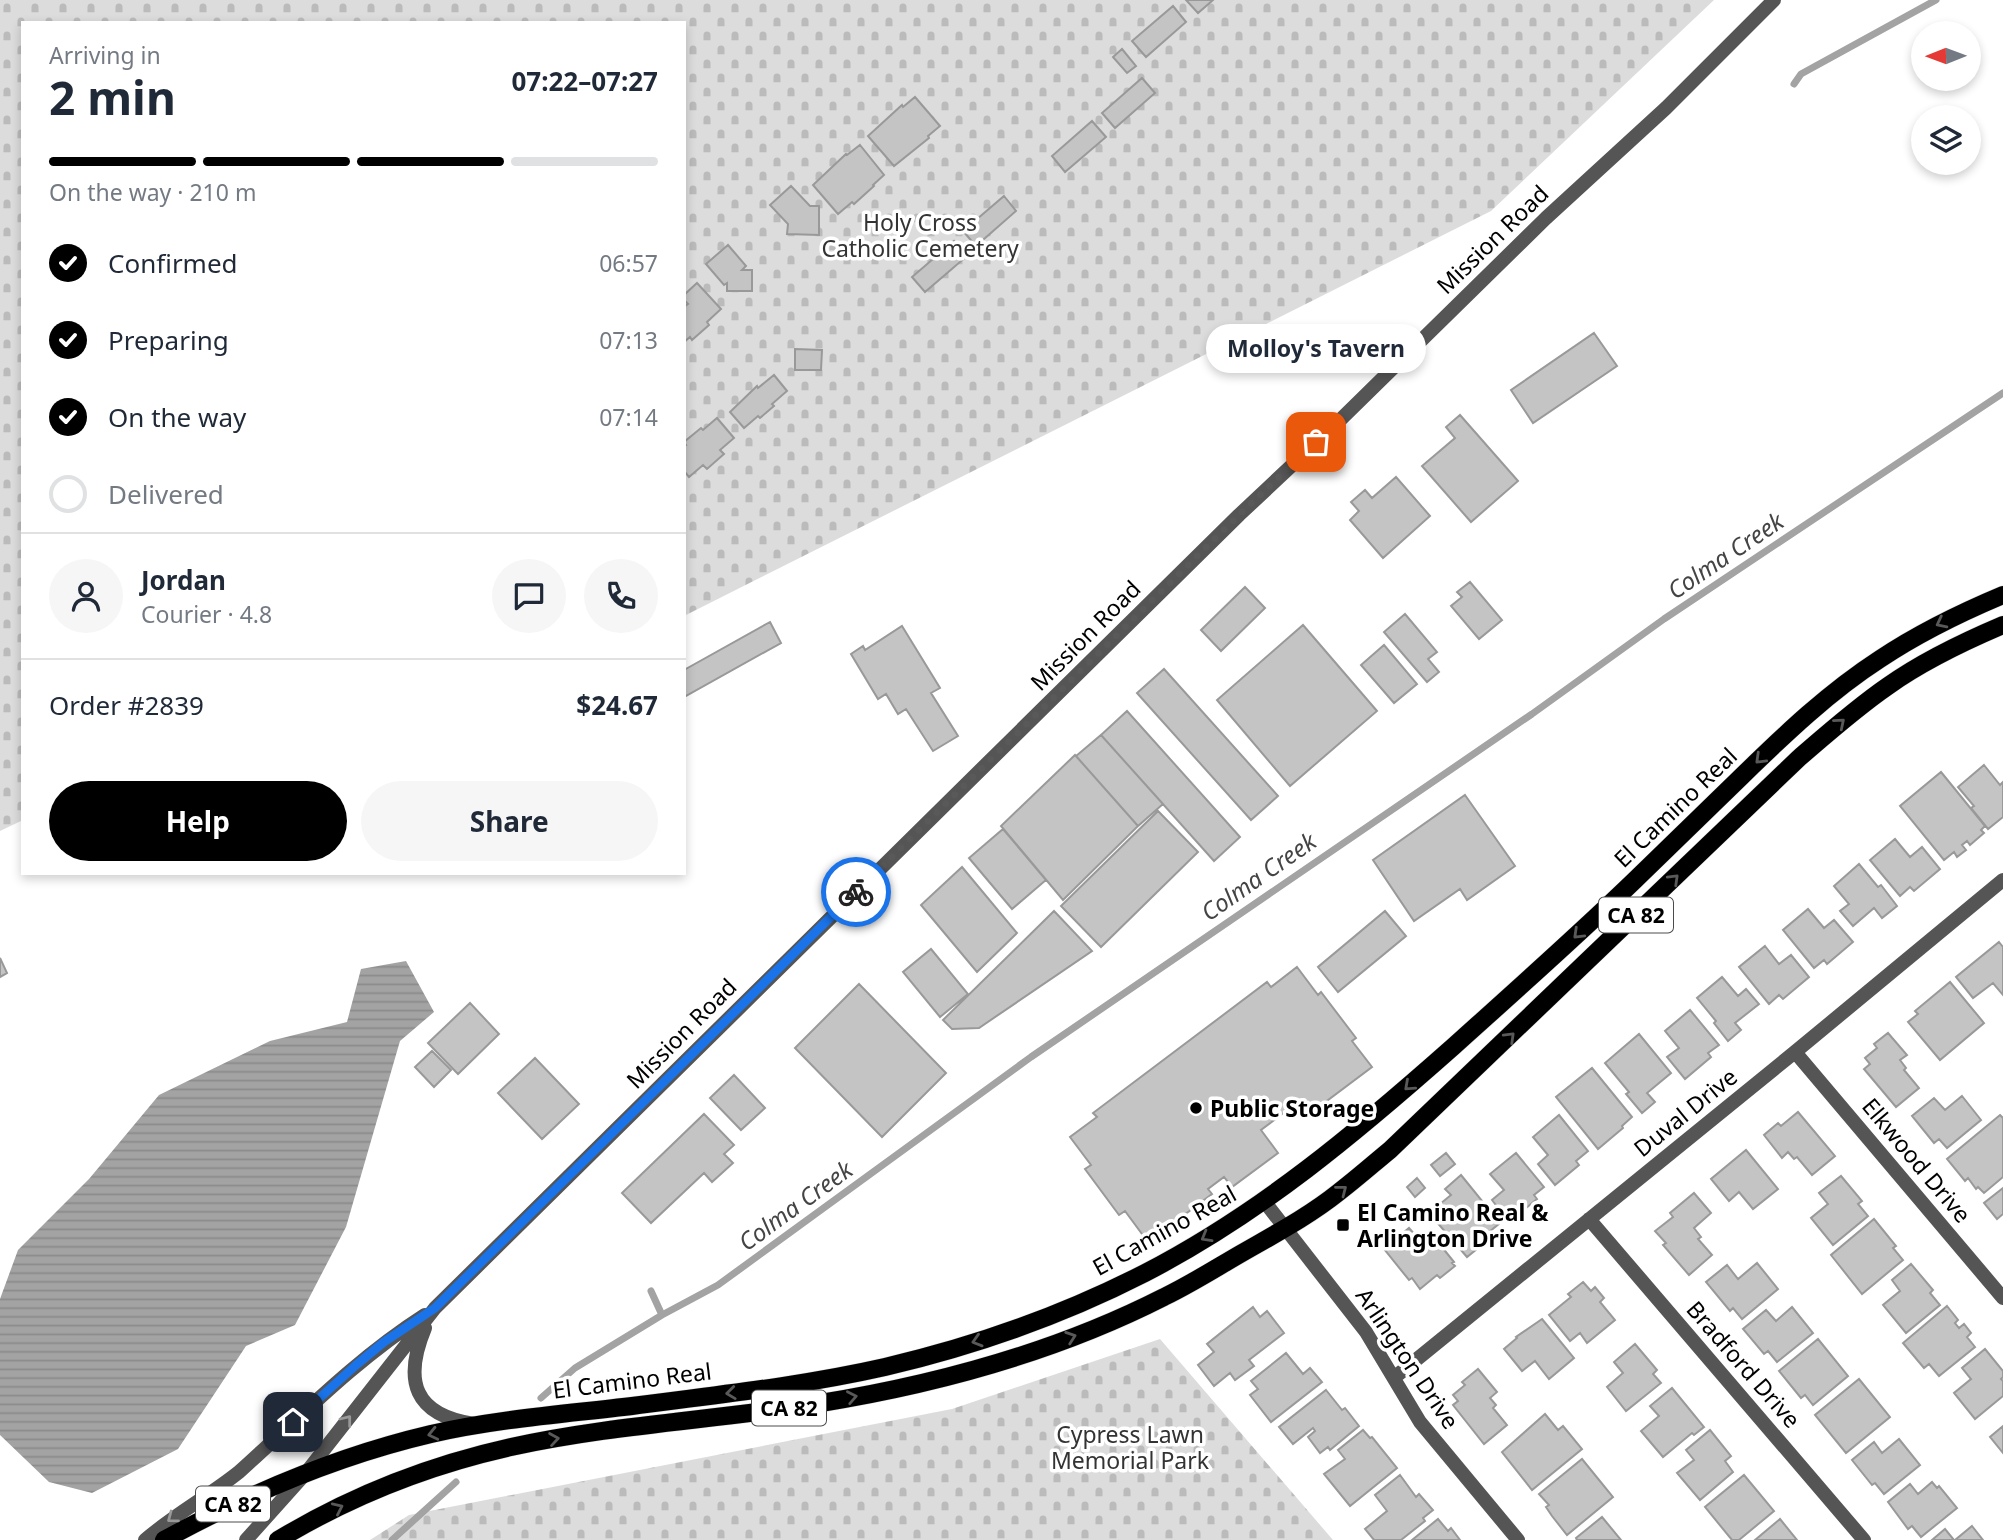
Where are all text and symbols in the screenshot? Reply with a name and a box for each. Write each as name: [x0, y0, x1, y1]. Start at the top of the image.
north arrow: [1911, 21, 1981, 91]
map controls: [1911, 21, 1981, 175]
text: Arriving in: [49, 39, 161, 71]
text: 07:22–07:27: [511, 63, 658, 99]
text: 2 min: [49, 66, 176, 128]
button: layers: [1911, 105, 1981, 175]
text: On the way · 210 m: [49, 176, 256, 208]
street label: Mission Road: [1429, 177, 1555, 301]
park label: Holy Cross Catholic Cemetery: [821, 206, 1019, 264]
icon: check: [49, 244, 87, 282]
text: Confirmed: [108, 245, 238, 281]
text: 06:57: [599, 247, 658, 279]
icon: check: [49, 321, 87, 359]
text: Preparing: [108, 322, 229, 358]
callout: Molloy's Tavern: [1206, 323, 1426, 372]
text: 07:13: [599, 324, 658, 356]
text: Molloy's Tavern: [1227, 332, 1405, 364]
icon: check: [49, 398, 87, 436]
text: On the way: [108, 399, 246, 435]
text: 07:14: [599, 401, 658, 433]
pin: [1286, 412, 1346, 472]
icon: bag: [1297, 423, 1335, 461]
text: Delivered: [108, 476, 224, 512]
water label: Colma Creek: [1660, 503, 1791, 606]
button: person: [49, 559, 123, 633]
button: chat: [492, 559, 566, 633]
button: phone: [584, 559, 658, 633]
text: Jordan: [141, 562, 226, 598]
street label: Mission Road: [1023, 573, 1147, 697]
text: Courier · 4.8: [141, 598, 272, 630]
one-way arrow: [1936, 615, 1948, 629]
text: Order #2839: [49, 687, 204, 723]
text: $24.67: [576, 687, 658, 723]
one-way arrow: [1831, 719, 1844, 731]
street label: El Camino Real: [1606, 740, 1744, 874]
one-way arrow: [1755, 751, 1768, 764]
button: Help: [49, 781, 347, 861]
button: Share: [361, 781, 658, 861]
water label: Colma Creek: [1194, 824, 1323, 928]
courier: [821, 857, 891, 927]
icon: bike: [837, 873, 875, 911]
one-way arrow: [1666, 875, 1679, 888]
road number: CA 82: [1599, 898, 1673, 932]
one-way arrow: [1574, 926, 1587, 939]
street label: Mission Road: [619, 971, 743, 1095]
one-way arrow: [1502, 1032, 1515, 1045]
street label: Duval Drive: [1627, 1060, 1743, 1164]
one-way arrow: [1404, 1078, 1417, 1090]
street label: Elkwood Drive: [1855, 1091, 1979, 1229]
place label: Public Storage: [1210, 1092, 1374, 1124]
marker: Public Storage: [1188, 1100, 1204, 1116]
water label: Colma Creek: [731, 1152, 860, 1258]
street label: El Camino Real: [1086, 1177, 1242, 1283]
one-way arrow: [1334, 1185, 1346, 1198]
place label: El Camino Real & Arlington Drive: [1357, 1196, 1549, 1254]
marker: El Camino Real & Arlington Drive: [1335, 1217, 1351, 1233]
one-way arrow: [1201, 1229, 1214, 1242]
street label: Arlington Drive: [1349, 1281, 1467, 1435]
street label: Bradford Drive: [1680, 1294, 1808, 1434]
one-way arrow: [1064, 1331, 1077, 1345]
one-way arrow: [972, 1333, 984, 1348]
street label: El Camino Real: [551, 1354, 713, 1406]
one-way arrow: [725, 1385, 737, 1400]
road number: CA 82: [752, 1390, 826, 1426]
one-way arrow: [846, 1390, 858, 1405]
pin: [263, 1392, 323, 1452]
icon: home: [274, 1403, 312, 1441]
one-way arrow: [339, 1416, 351, 1429]
park label: Cypress Lawn Memorial Park: [1051, 1418, 1210, 1476]
one-way arrow: [427, 1426, 439, 1441]
one-way arrow: [548, 1432, 560, 1447]
road number: CA 82: [196, 1486, 270, 1522]
one-way arrow: [331, 1502, 343, 1516]
one-way arrow: [167, 1510, 180, 1523]

